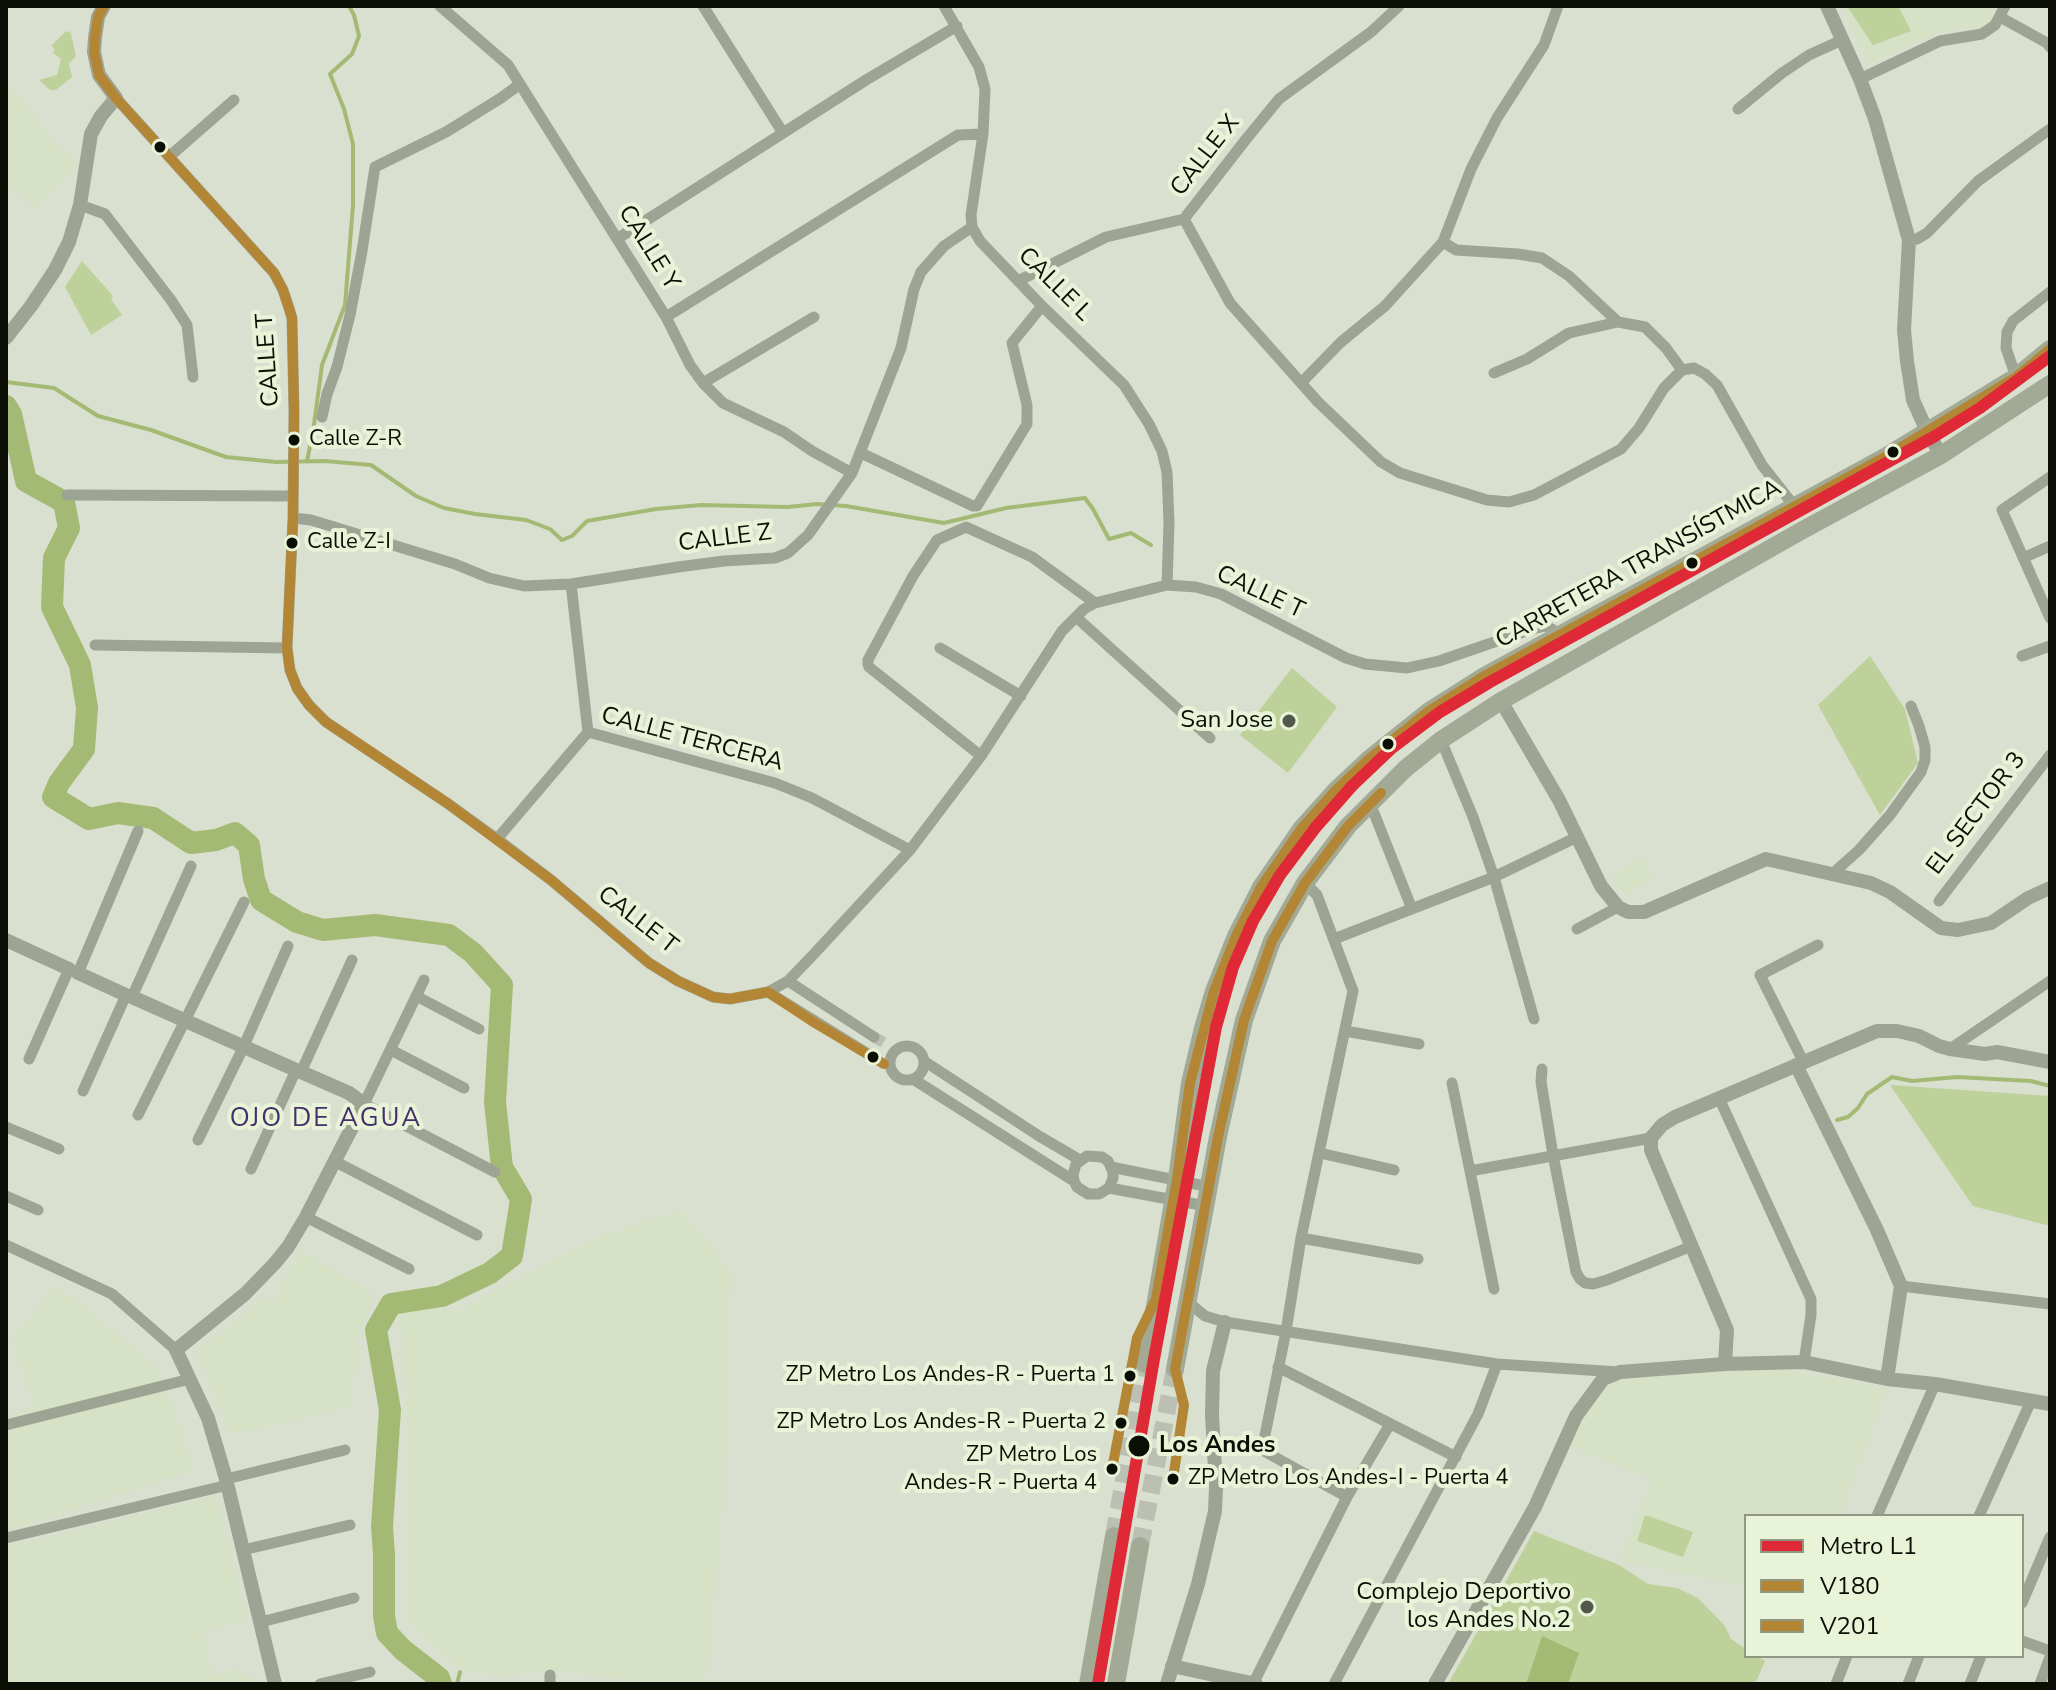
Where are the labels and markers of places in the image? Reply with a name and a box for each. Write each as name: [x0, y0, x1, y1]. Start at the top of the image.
unlabelled marker: [152, 139, 168, 155]
place label: Calle Z-R: [309, 427, 402, 453]
marker: Calle Z-R: [286, 432, 302, 448]
unlabelled marker: [1885, 444, 1901, 460]
place label: Calle Z-I: [307, 530, 391, 556]
marker: Calle Z-I: [284, 535, 300, 551]
unlabelled marker: [1684, 555, 1700, 571]
place label: San Jose: [1180, 707, 1273, 735]
marker: San Jose: [1280, 712, 1298, 730]
unlabelled marker: [1380, 736, 1396, 752]
unlabelled marker: [865, 1049, 881, 1065]
place label: ZP Metro Los Andes-R - Puerta 1: [786, 1363, 1115, 1389]
marker: ZP Metro Los Andes-R - Puerta 1: [1122, 1368, 1138, 1384]
place label: ZP Metro Los Andes-R - Puerta 2: [777, 1410, 1106, 1436]
marker: ZP Metro Los Andes-R - Puerta 2: [1113, 1415, 1129, 1431]
place label: Los Andes: [1159, 1432, 1275, 1460]
marker: Los Andes: [1126, 1433, 1152, 1459]
place label: ZP Metro Los Andes-R - Puerta 4: [904, 1443, 1097, 1494]
marker: ZP Metro Los Andes-R - Puerta 4: [1104, 1461, 1120, 1477]
place label: ZP Metro Los Andes-I - Puerta 4: [1188, 1466, 1508, 1492]
marker: ZP Metro Los Andes-I - Puerta 4: [1165, 1471, 1181, 1487]
place label: Complejo Deportivo los Andes No.2: [1356, 1579, 1571, 1635]
marker: Complejo Deportivo los Andes No.2: [1578, 1598, 1596, 1616]

